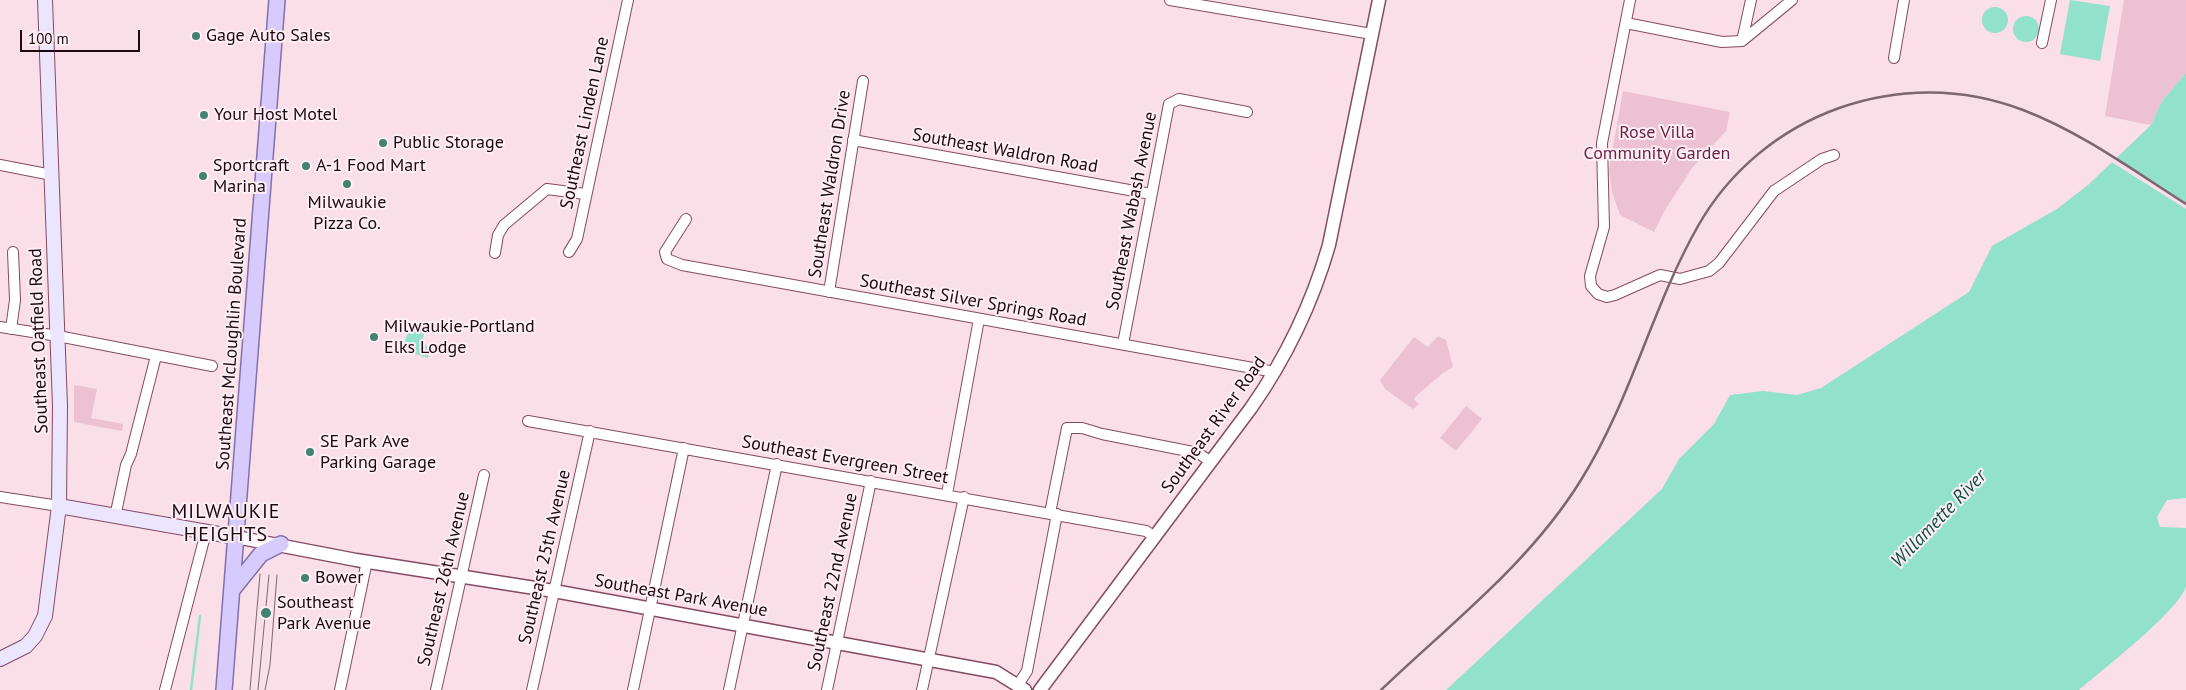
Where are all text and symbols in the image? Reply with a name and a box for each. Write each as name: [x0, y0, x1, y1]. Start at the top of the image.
scale bar: [22, 20, 142, 52]
place label: Gage Auto Sales: [206, 25, 331, 47]
text: 100 m: [28, 29, 69, 48]
marker: Gage Auto Sales: [190, 30, 202, 42]
street label: Southeast Linden Lane: [556, 35, 614, 211]
street label: Southeast Waldron Drive: [804, 88, 856, 280]
place label: Your Host Motel: [214, 104, 337, 126]
marker: Your Host Motel: [198, 109, 210, 121]
street label: Southeast Wabash Avenue: [1102, 110, 1162, 312]
park label: Rose Villa Community Garden: [1584, 122, 1730, 164]
street label: Southeast Waldron Road: [911, 124, 1099, 178]
place label: Public Storage: [393, 132, 504, 154]
marker: Public Storage: [377, 137, 389, 149]
place label: Sportcraft Marina: [213, 155, 289, 198]
place label: A-1 Food Mart: [316, 155, 426, 177]
marker: A-1 Food Mart: [300, 160, 312, 172]
marker: Sportcraft Marina: [197, 170, 209, 182]
marker: Milwaukie Pizza Co.: [341, 178, 353, 190]
place label: Milwaukie Pizza Co.: [308, 192, 386, 234]
street label: Southeast McLoughlin Boulevard: [212, 217, 252, 471]
street label: Southeast Oatfield Road: [25, 248, 53, 434]
street label: Southeast Silver Springs Road: [858, 270, 1088, 332]
place label: Milwaukie-Portland Elks Lodge: [384, 316, 535, 358]
marker: Milwaukie-Portland Elks Lodge: [368, 331, 380, 343]
street label: Southeast River Road: [1157, 352, 1271, 498]
place label: SE Park Ave Parking Garage: [320, 431, 436, 474]
street label: Southeast Evergreen Street: [740, 431, 950, 489]
marker: SE Park Ave Parking Garage: [304, 446, 316, 458]
water label: Willamette River: [1887, 465, 1991, 573]
street label: Southeast 25th Avenue: [514, 468, 576, 646]
street label: Southeast 26th Avenue: [413, 490, 475, 668]
street label: Southeast 22nd Avenue: [804, 491, 862, 673]
district label: MILWAUKIE HEIGHTS: [170, 500, 282, 547]
place label: Bower: [315, 567, 363, 589]
street label: Southeast Park Avenue: [593, 570, 769, 622]
marker: Bower: [299, 572, 311, 584]
place label: Southeast Park Avenue: [277, 592, 371, 634]
marker: Southeast Park Avenue: [259, 606, 273, 620]

